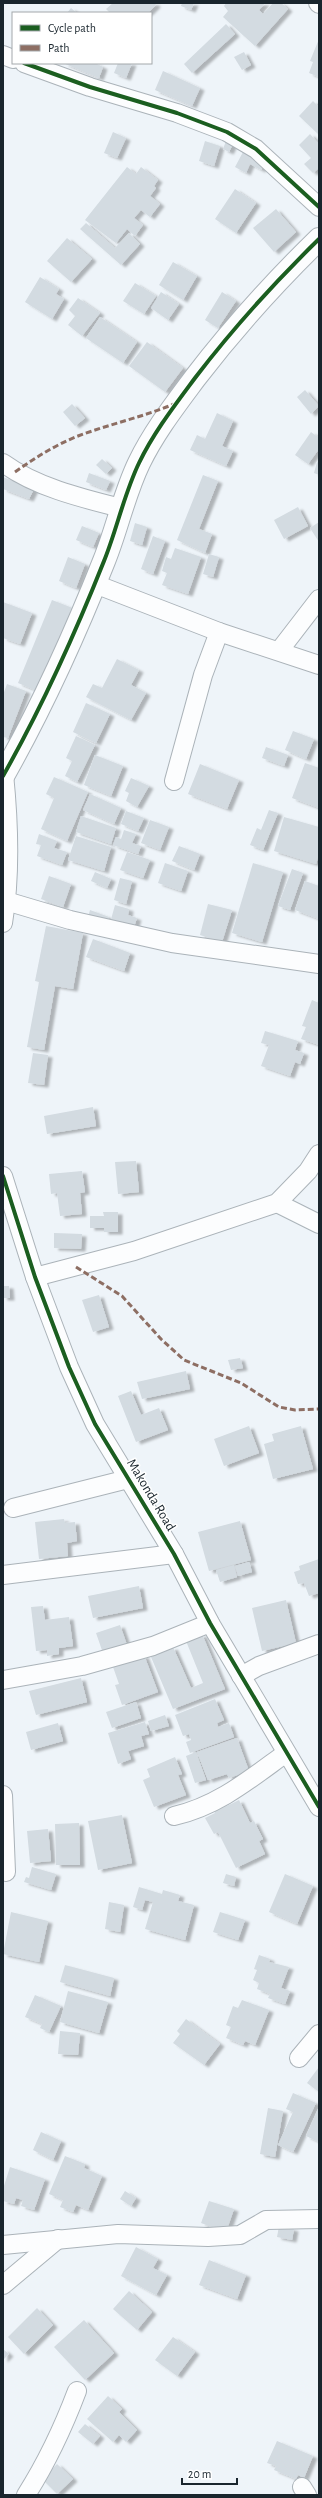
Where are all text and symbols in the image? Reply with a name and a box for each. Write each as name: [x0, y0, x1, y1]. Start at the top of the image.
legend: [12, 12, 152, 64]
text: Cycle path: [48, 22, 96, 35]
text: Path: [48, 42, 70, 54]
street label: Makonda Road: [124, 1457, 178, 1533]
scale bar: [182, 2460, 237, 2486]
text: 20 m: [188, 2468, 211, 2480]

